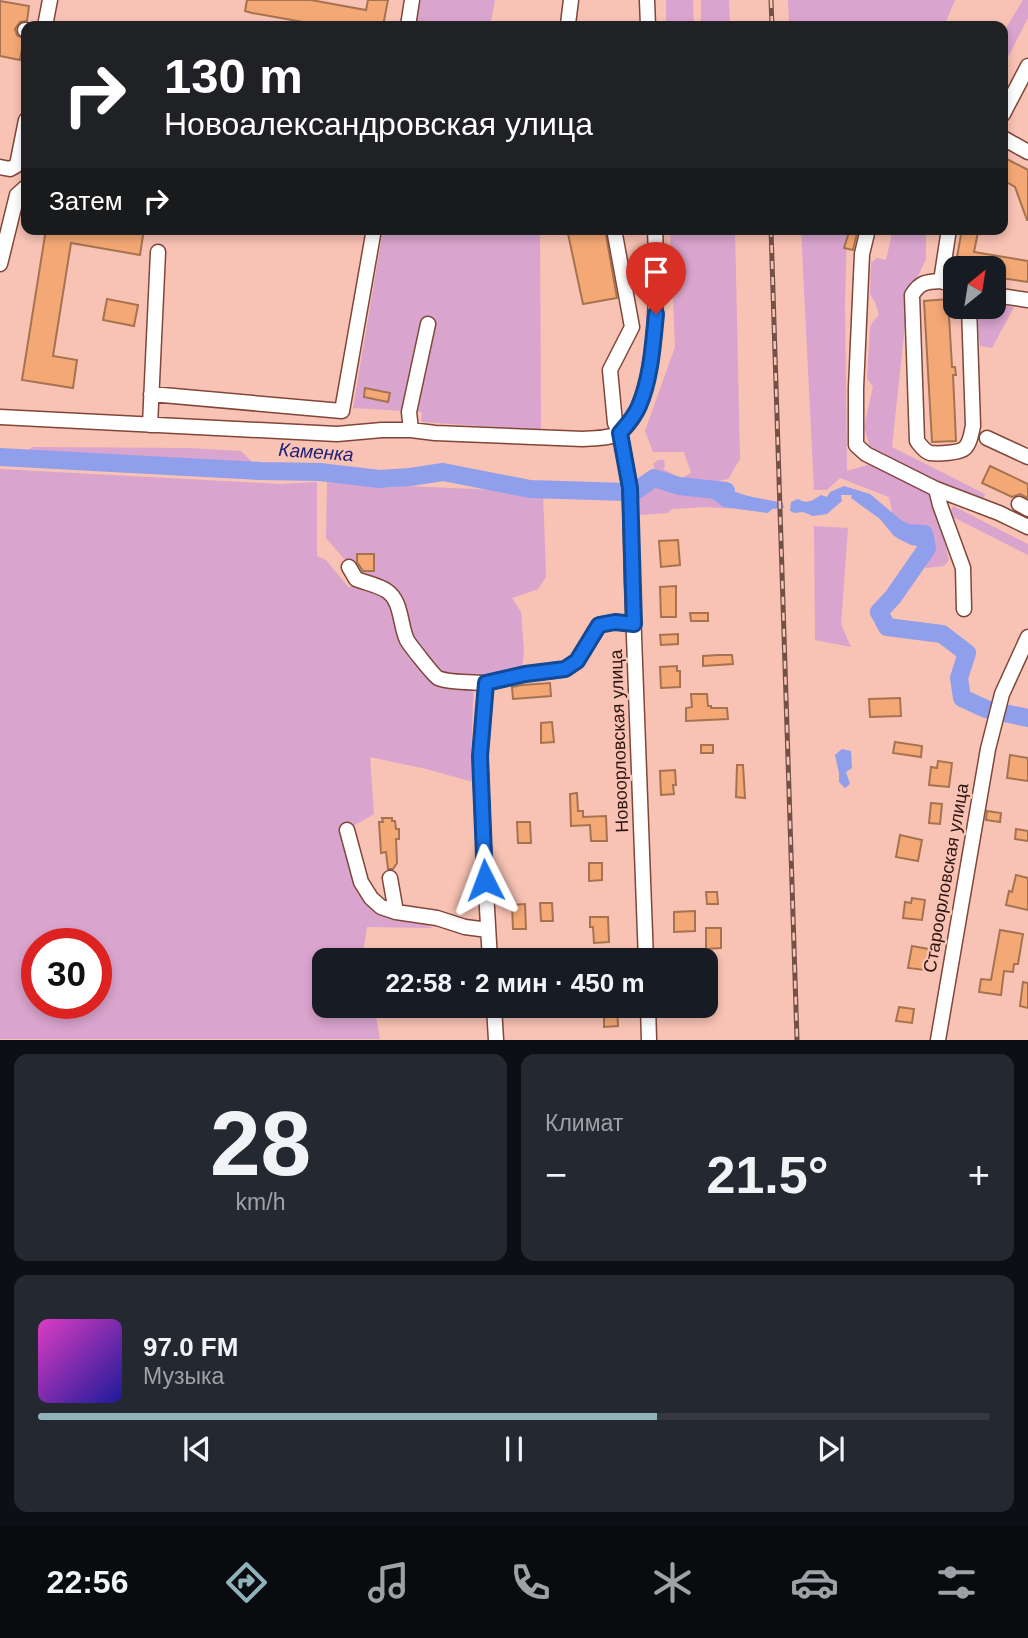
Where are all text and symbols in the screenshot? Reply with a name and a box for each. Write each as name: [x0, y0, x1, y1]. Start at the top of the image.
icon: right: [49, 49, 140, 140]
text: 130 m: [164, 49, 303, 103]
text: Новоалександровская улица: [164, 106, 593, 142]
icon: right: [137, 182, 175, 220]
text: Затем: [49, 186, 123, 216]
pin: [626, 242, 686, 314]
icon: arrive: [637, 253, 675, 291]
north arrow: [943, 256, 1006, 318]
map controls: [943, 256, 1006, 319]
water label: Каменка: [278, 439, 354, 465]
street label: Новоорловская улица: [606, 648, 632, 833]
street label: Староорловская улица: [919, 781, 973, 974]
position arrow: [448, 843, 522, 917]
speed limit sign: 30: [21, 928, 112, 1019]
text: 22:58 · 2 мин · 450 m: [385, 968, 645, 998]
text: 28: [210, 1093, 311, 1194]
text: Климат: [545, 1110, 623, 1136]
text: 21.5°: [706, 1146, 829, 1204]
text: −: [545, 1154, 567, 1196]
text: +: [968, 1154, 990, 1196]
text: km/h: [236, 1189, 285, 1215]
text: 97.0 FM: [143, 1332, 238, 1362]
text: Музыка: [143, 1363, 224, 1389]
icon: previous: [178, 1430, 216, 1468]
icon: pause: [495, 1430, 533, 1468]
icon: next: [812, 1430, 850, 1468]
icon: directions: [222, 1558, 271, 1607]
icon: music: [364, 1558, 413, 1607]
icon: phone: [506, 1558, 555, 1607]
icon: climate: [648, 1558, 697, 1607]
icon: car: [790, 1558, 839, 1607]
icon: filters: [932, 1558, 981, 1607]
text: 22:56: [47, 1564, 128, 1600]

